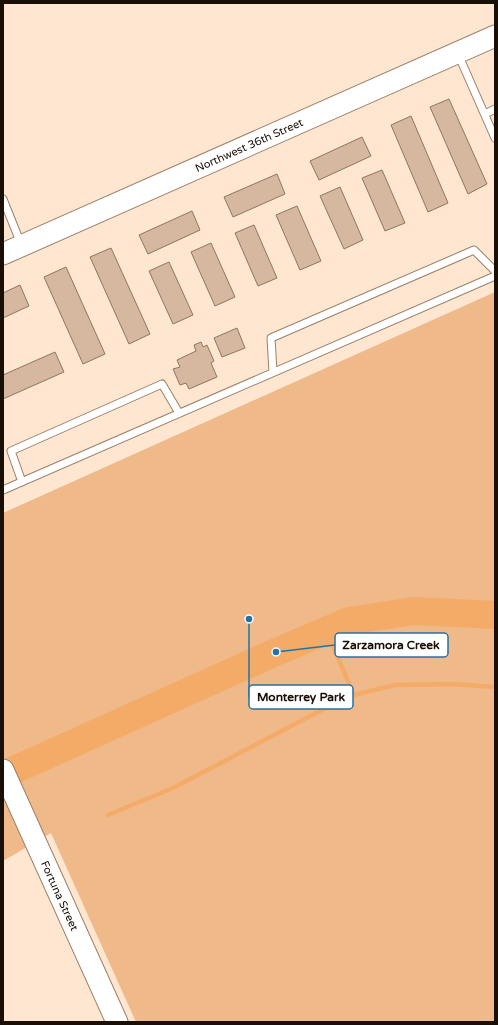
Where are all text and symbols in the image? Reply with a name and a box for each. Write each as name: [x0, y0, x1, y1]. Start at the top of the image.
street label: Northwest 36th Street: [193, 116, 305, 175]
callout: Zarzamora Creek: [335, 633, 448, 657]
text: Zarzamora Creek: [342, 638, 440, 652]
callout: Monterrey Park: [249, 685, 353, 709]
text: Monterrey Park: [257, 690, 346, 705]
street label: Fortuna Street: [38, 859, 81, 933]

